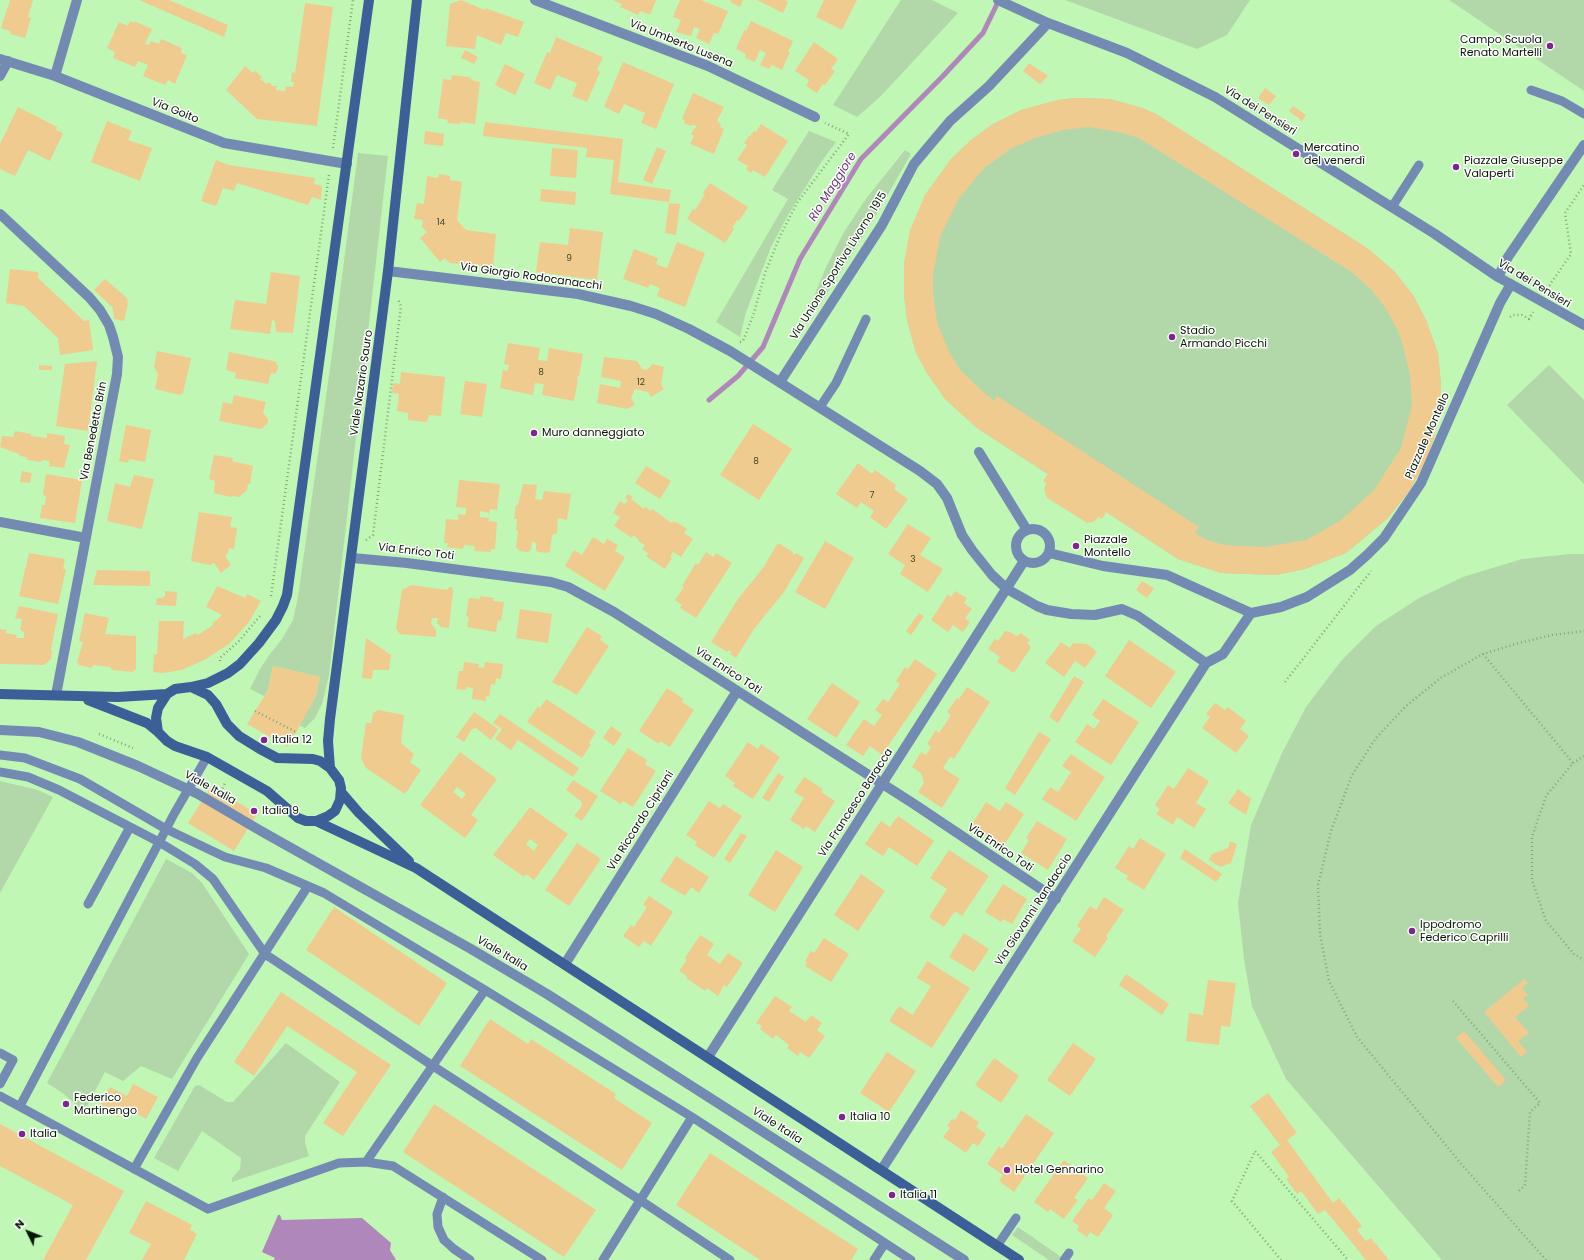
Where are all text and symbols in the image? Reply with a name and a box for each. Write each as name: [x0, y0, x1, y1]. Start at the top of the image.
street label: Via Umberto Lusena: [627, 17, 735, 71]
place label: Campo Scuola Renato Martelli: [1460, 33, 1542, 59]
marker: Campo Scuola Renato Martelli: [1545, 41, 1555, 51]
street label: Via dei Pensieri: [1221, 83, 1299, 139]
street label: Via Goito: [149, 96, 201, 126]
place label: Mercatino del venerdì: [1304, 141, 1365, 167]
marker: Mercatino del venerdì: [1291, 149, 1301, 159]
water label: Rio Maggiore: [806, 150, 860, 224]
place label: Piazzale Giuseppe Valaperti: [1464, 154, 1563, 180]
marker: Piazzale Giuseppe Valaperti: [1451, 162, 1461, 172]
street label: Via Unione Sportiva Livorno 1915: [788, 189, 890, 343]
house number: 14: [437, 218, 445, 228]
house number: 9: [566, 254, 572, 264]
street label: Via dei Pensieri: [1495, 257, 1573, 311]
street label: Via Giorgio Rodocanacchi: [459, 261, 603, 293]
place label: Stadio Armando Picchi: [1180, 324, 1267, 350]
street label: Viale Nazario Sauro: [348, 329, 376, 437]
marker: Stadio Armando Picchi: [1167, 332, 1177, 342]
house number: 8: [538, 368, 544, 378]
house number: 12: [637, 378, 645, 388]
street label: Via Benedetto Brin: [78, 380, 110, 482]
street label: Piazzale Montello: [1403, 391, 1453, 481]
place label: Muro danneggiato: [542, 426, 644, 440]
marker: Muro danneggiato: [529, 428, 539, 438]
house number: 8: [753, 457, 759, 467]
house number: 7: [870, 491, 874, 501]
place label: Piazzale Montello: [1084, 533, 1131, 559]
street label: Via Enrico Toti: [377, 541, 455, 563]
marker: Piazzale Montello: [1071, 541, 1081, 551]
house number: 3: [910, 555, 916, 565]
street label: Via Enrico Toti: [692, 645, 764, 697]
place label: Italia 12: [272, 733, 312, 747]
marker: Italia 12: [259, 735, 269, 745]
street label: Via Francesco Baracca: [816, 746, 896, 860]
street label: Viale Italia: [182, 768, 238, 808]
street label: Via Riccardo Cipriani: [605, 769, 677, 873]
place label: Italia 9: [262, 804, 299, 818]
marker: Italia 9: [249, 806, 259, 816]
street label: Via Enrico Toti: [965, 821, 1035, 875]
street label: Via Giovanni Randaccio: [993, 851, 1075, 969]
place label: Ippodromo Federico Caprilli: [1420, 918, 1508, 944]
marker: Ippodromo Federico Caprilli: [1407, 926, 1417, 936]
street label: Viale Italia: [474, 934, 530, 974]
place label: Federico Martinengo: [74, 1091, 137, 1117]
marker: Federico Martinengo: [61, 1099, 71, 1109]
street label: Viale Italia: [749, 1105, 805, 1147]
place label: Italia 10: [850, 1110, 890, 1124]
marker: Italia 10: [837, 1112, 847, 1122]
place label: Italia: [30, 1127, 57, 1141]
marker: Italia: [17, 1129, 27, 1139]
place label: Hotel Gennarino: [1015, 1163, 1104, 1177]
marker: Hotel Gennarino: [1002, 1165, 1012, 1175]
place label: Italia 11: [900, 1188, 937, 1202]
marker: Italia 11: [887, 1190, 897, 1200]
north arrow: [8, 1212, 48, 1252]
text: N: [11, 1215, 28, 1232]

